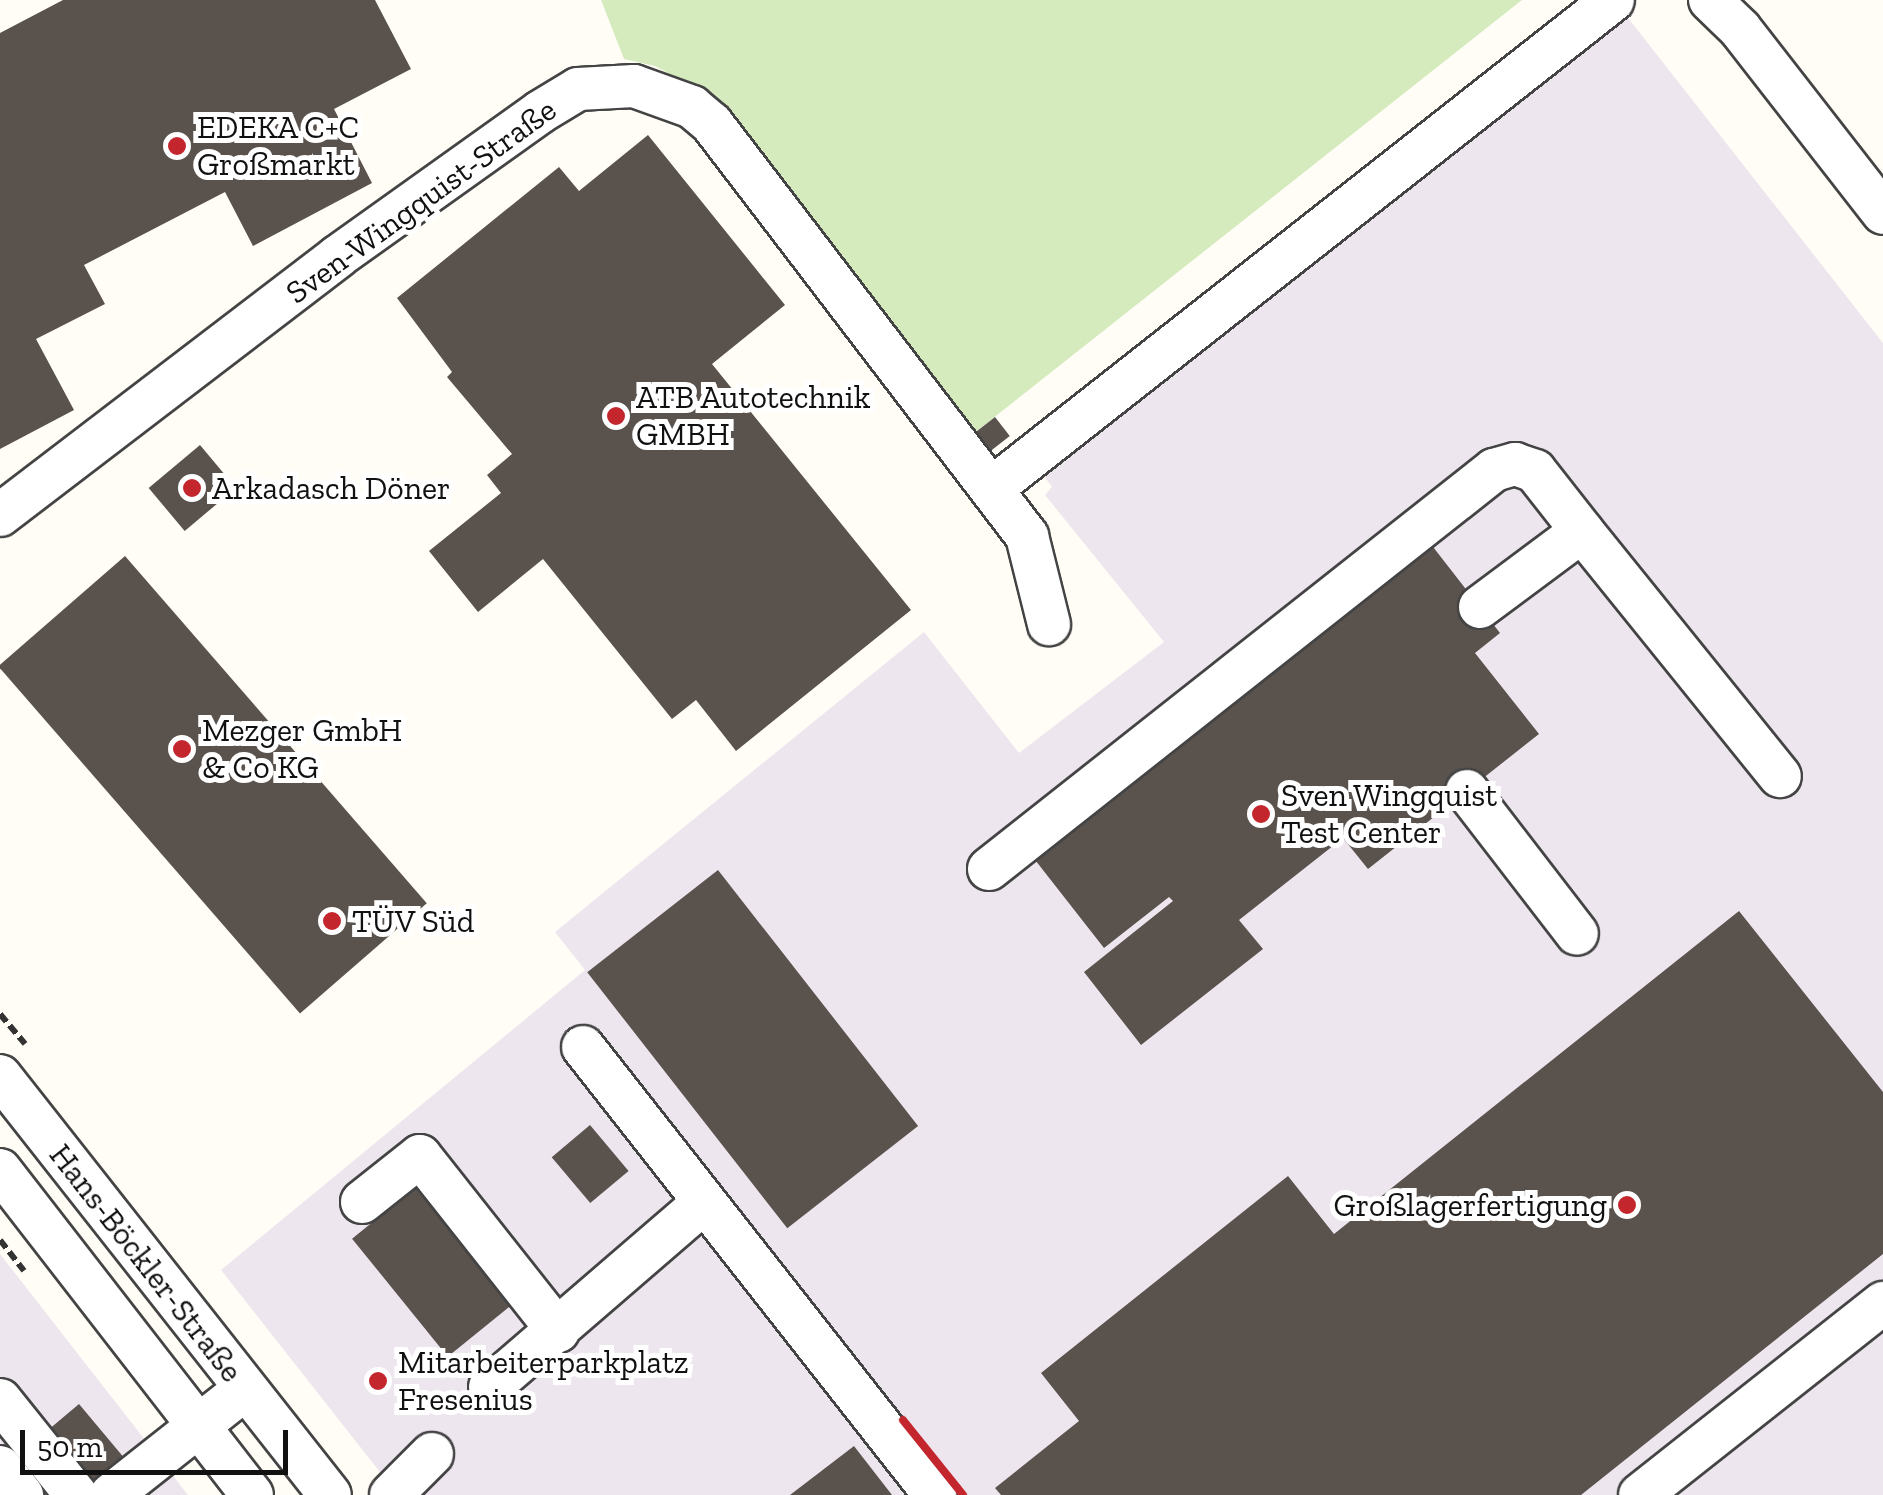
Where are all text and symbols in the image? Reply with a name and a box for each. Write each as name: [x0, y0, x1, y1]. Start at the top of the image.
street label: Sven-Wingquist-Straße: [279, 90, 563, 312]
place label: EDEKA C+C Großmarkt: [197, 109, 360, 184]
marker: EDEKA C+C Großmarkt: [166, 135, 188, 157]
place label: ATB Autotechnik GMBH: [636, 379, 871, 454]
marker: ATB Autotechnik GMBH: [605, 405, 627, 427]
place label: Arkadasch Döner: [212, 469, 451, 507]
marker: Arkadasch Döner: [181, 477, 203, 499]
place label: Mezger GmbH & Co KG: [202, 712, 403, 787]
marker: Mezger GmbH & Co KG: [171, 738, 193, 760]
place label: Sven Wingquist Test Center: [1281, 777, 1498, 852]
marker: Sven Wingquist Test Center: [1250, 803, 1272, 825]
place label: TÜV Süd: [352, 902, 475, 940]
marker: TÜV Süd: [321, 910, 343, 932]
street label: Hans-Böckler-Straße: [41, 1137, 251, 1389]
place label: Großlagerfertigung: [1334, 1186, 1607, 1224]
marker: Großlagerfertigung: [1616, 1194, 1638, 1216]
place label: Mitarbeiterparkplatz Fresenius: [398, 1344, 689, 1419]
marker: Mitarbeiterparkplatz Fresenius: [367, 1370, 389, 1392]
scale bar: [25, 1410, 292, 1472]
text: 50 m: [37, 1429, 102, 1465]

